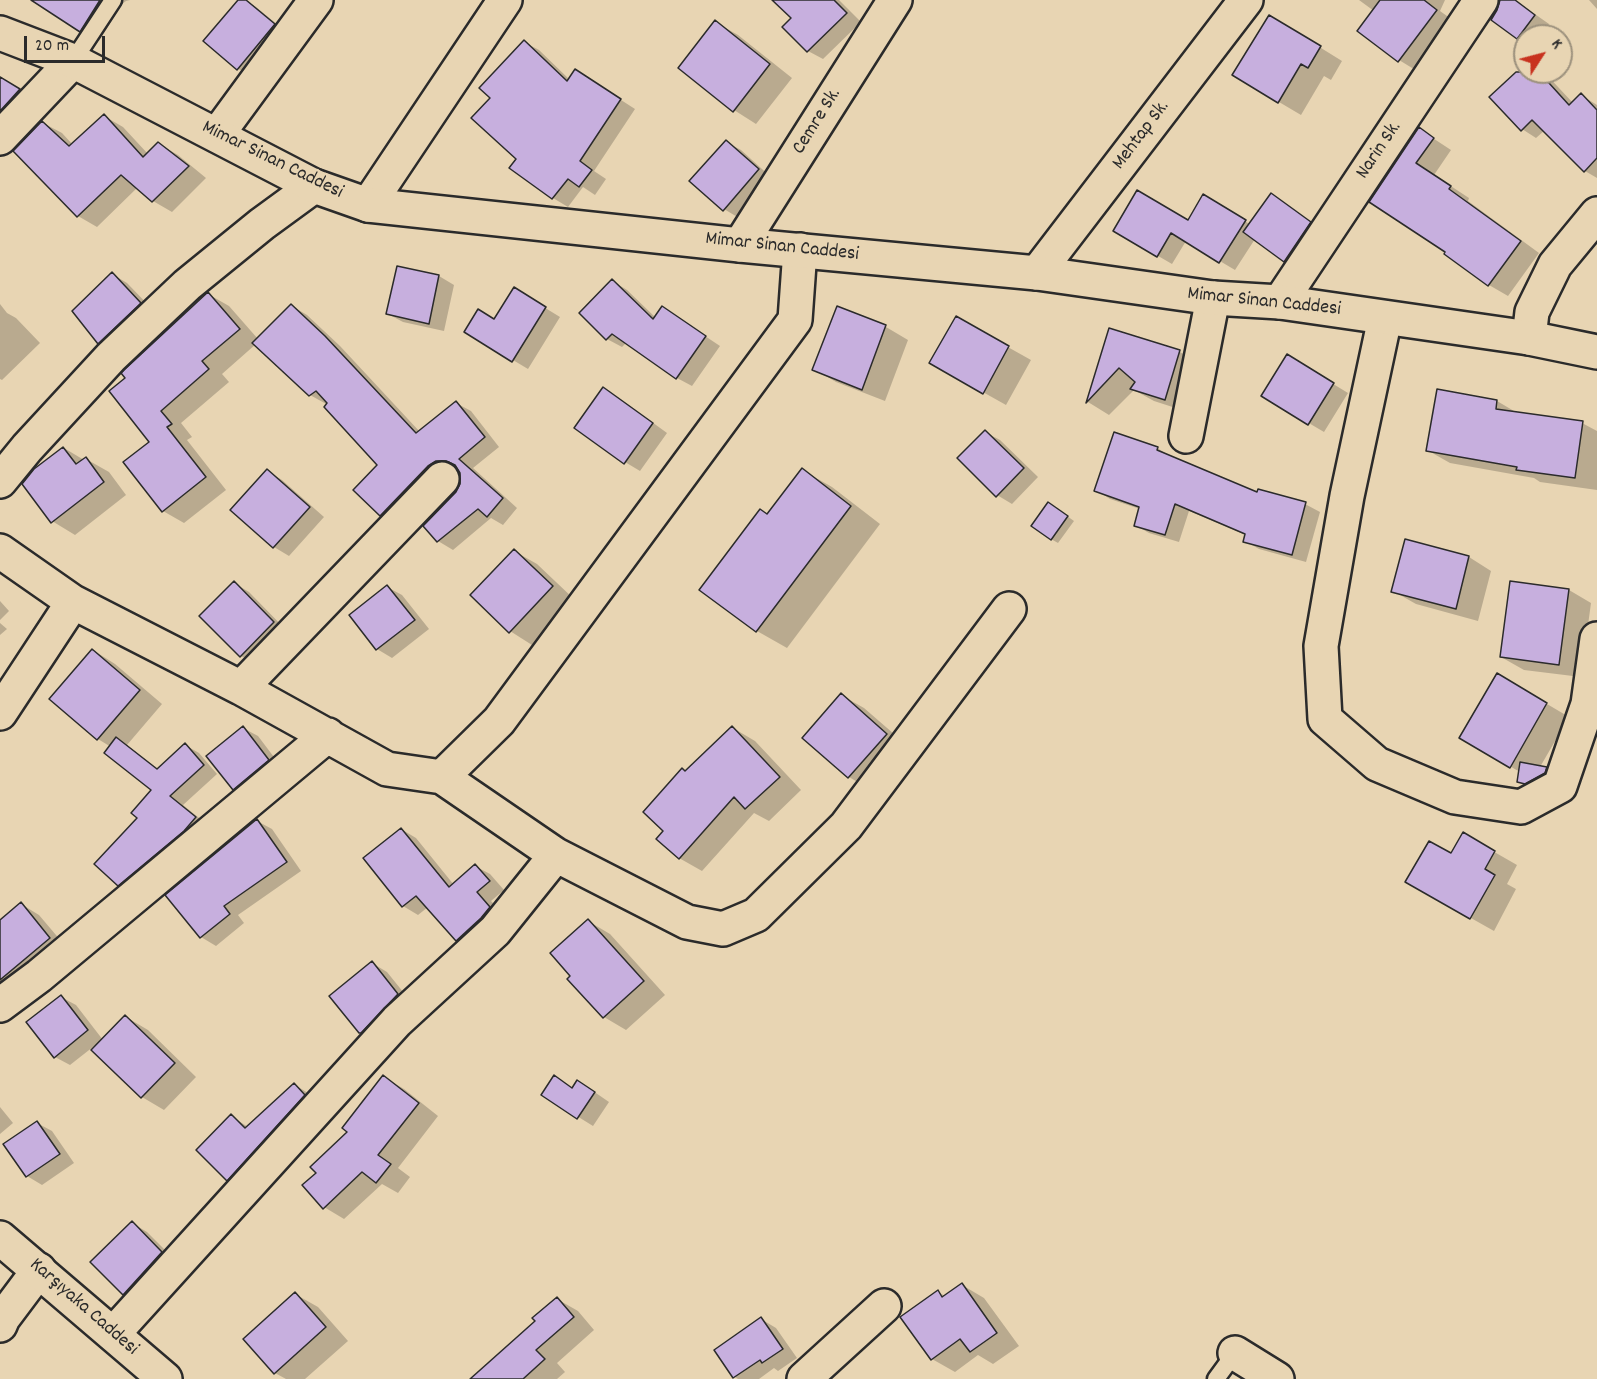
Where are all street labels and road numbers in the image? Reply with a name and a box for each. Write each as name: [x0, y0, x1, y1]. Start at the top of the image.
street label: Cemre Sk.: [788, 84, 848, 160]
street label: Mehtap Sk.: [1108, 97, 1176, 175]
street label: Mimar Sinan Caddesi: [197, 116, 347, 206]
street label: Narin Sk.: [1352, 118, 1408, 184]
street label: Mimar Sinan Caddesi: [704, 228, 860, 268]
street label: Mimar Sinan Caddesi: [1186, 283, 1342, 323]
street label: Karşıyaka Caddesi: [23, 1254, 143, 1362]

